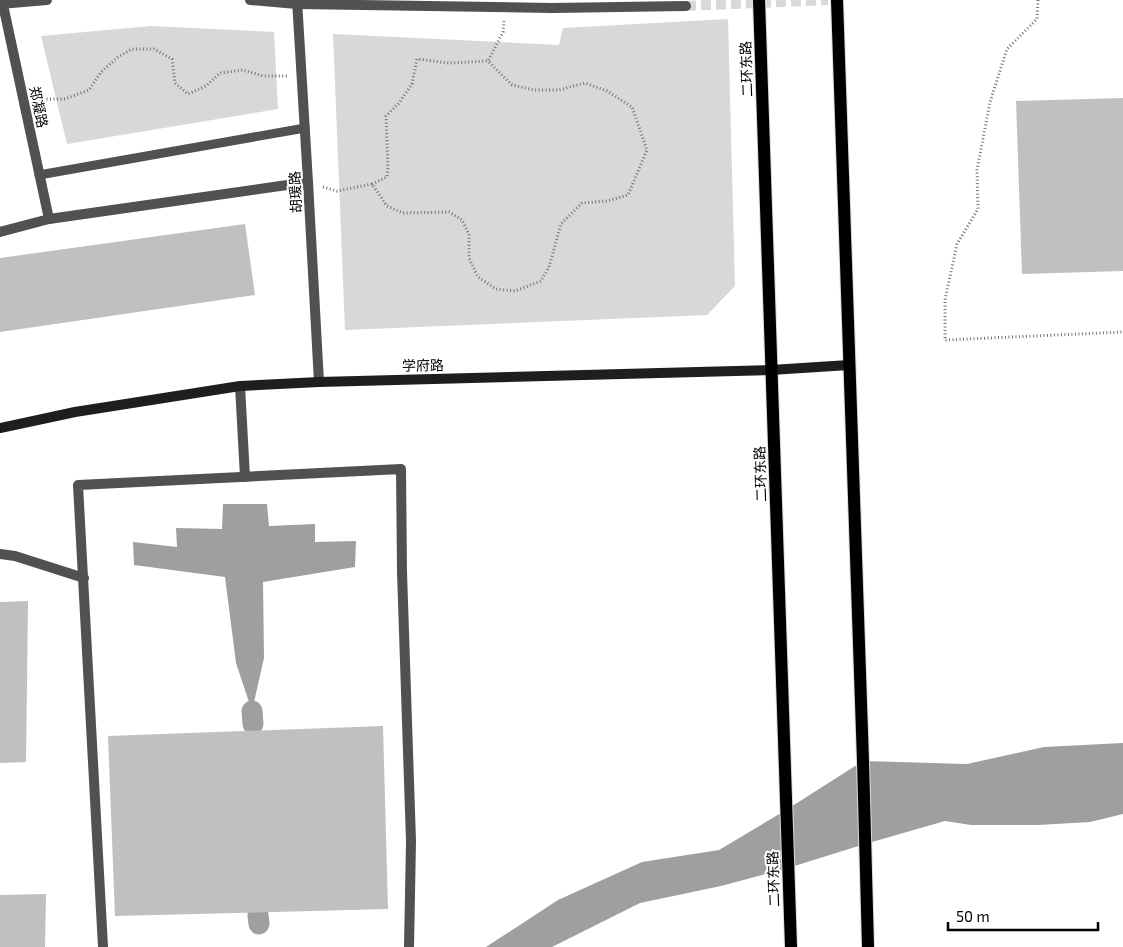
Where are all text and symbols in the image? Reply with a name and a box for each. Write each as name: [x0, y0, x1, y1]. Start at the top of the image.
street label: 二环东路: [737, 41, 755, 97]
street label: 郑凝路: [26, 85, 52, 129]
street label: 胡瑗路: [285, 171, 305, 213]
street label: 学府路: [402, 356, 444, 374]
street label: 二环东路: [751, 446, 769, 502]
street label: 二环东路: [764, 851, 782, 907]
scale bar: [948, 900, 1098, 932]
text: 50 m: [956, 907, 990, 925]

